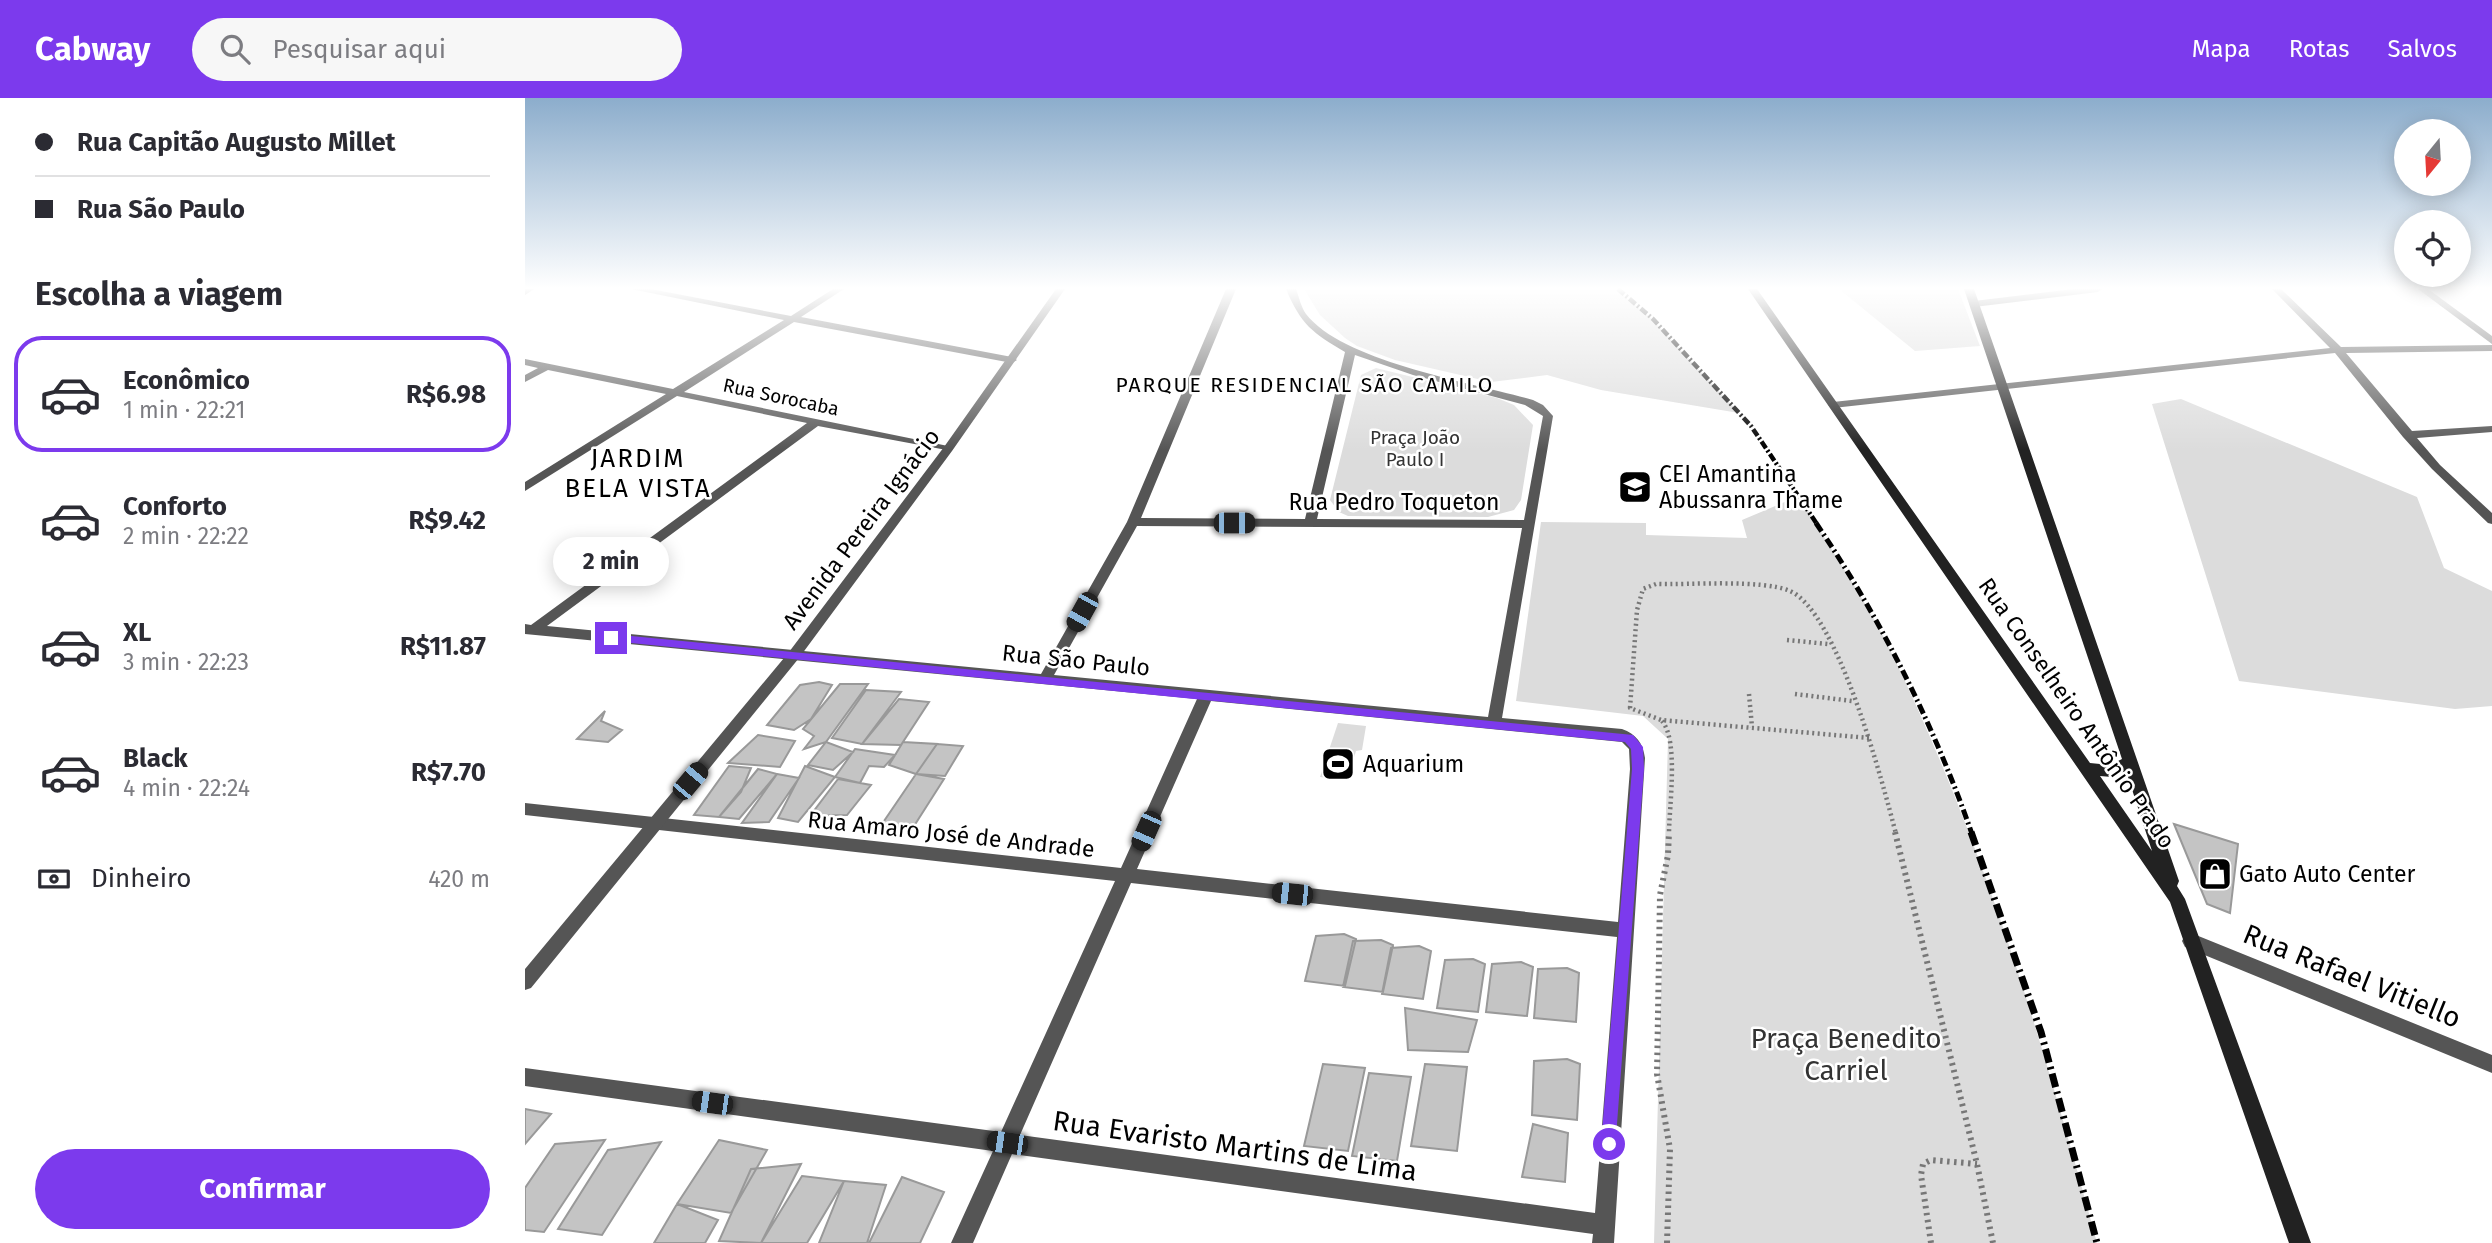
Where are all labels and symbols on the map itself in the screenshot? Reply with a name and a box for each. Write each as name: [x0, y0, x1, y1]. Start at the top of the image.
north arrow: [2394, 119, 2471, 196]
district label: PARQUE RESIDENCIAL SÃO CAMILO: [1116, 372, 1494, 398]
street label: Rua Sorocaba: [721, 373, 841, 421]
street label: Avenida Pereira Ignácio: [776, 423, 946, 635]
park label: Praça João Paulo I: [1370, 426, 1460, 471]
district label: JARDIM BELA VISTA: [564, 443, 712, 504]
place label: CEI Amantina Abussanra Thame: [1659, 460, 1843, 514]
school or university icon: CEI Amantina Abussanra Thame: [1616, 468, 1654, 506]
street label: Rua Pedro Toqueton: [1288, 488, 1500, 516]
car: [1214, 513, 1256, 534]
callout: 2 min: [553, 536, 669, 586]
street label: Rua Conselheiro Antônio Prado: [1973, 572, 2181, 854]
car: [1063, 589, 1102, 635]
route end: [595, 622, 627, 654]
street label: Rua São Paulo: [1001, 638, 1151, 682]
sports icon: Aquarium: [1319, 745, 1357, 783]
place label: Aquarium: [1363, 750, 1464, 778]
car: [669, 758, 712, 804]
street label: Rua Amaro José de Andrade: [806, 805, 1096, 863]
car: [1128, 808, 1165, 854]
shop icon: Gato Auto Center: [2196, 855, 2234, 893]
place label: Gato Auto Center: [2239, 860, 2415, 888]
car: [1271, 881, 1314, 907]
street label: Rua Rafael Vitiello: [2238, 917, 2466, 1035]
park label: Praça Benedito Carriel: [1750, 1022, 1942, 1087]
car: [690, 1090, 735, 1116]
street label: Rua Evaristo Martins de Lima: [1051, 1104, 1419, 1188]
route start: [1593, 1128, 1625, 1160]
car: [985, 1130, 1030, 1156]

